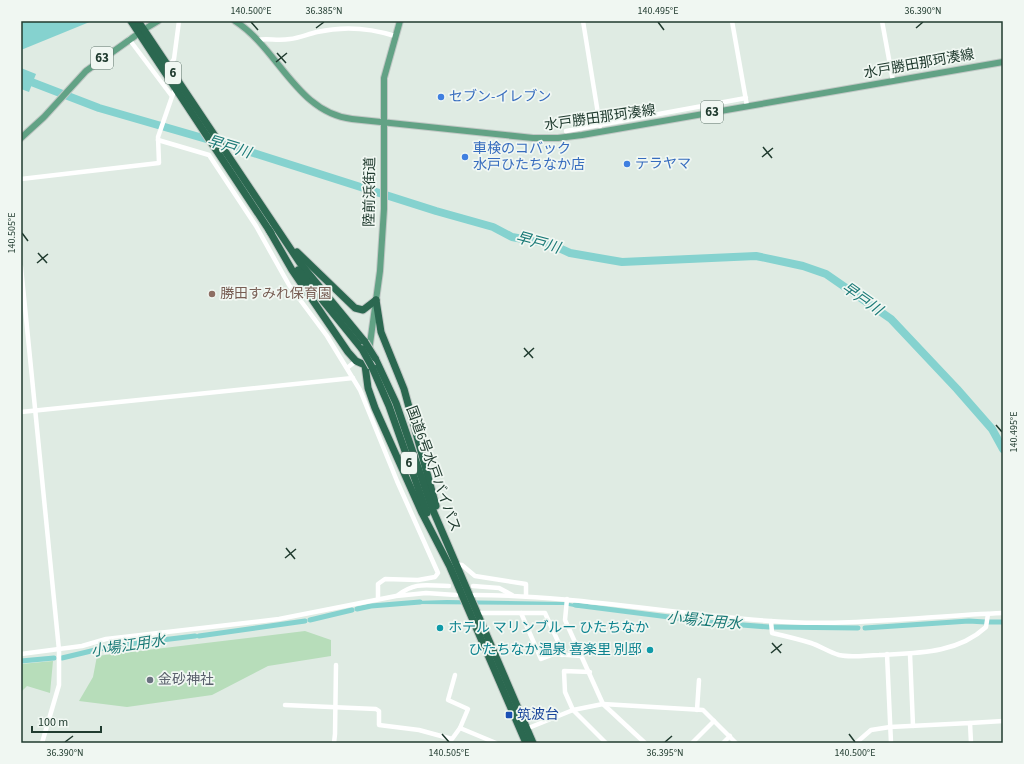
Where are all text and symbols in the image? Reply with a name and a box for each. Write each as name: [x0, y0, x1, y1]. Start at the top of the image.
text: 140.500°E: [231, 4, 271, 18]
text: 36.385°N: [305, 4, 343, 18]
text: 140.495°E: [638, 4, 678, 18]
text: 36.390°N: [904, 4, 942, 18]
street label: 水戸勝田那珂湊線: [862, 44, 976, 84]
road number: 63: [91, 47, 113, 69]
road number: 6: [165, 62, 181, 84]
place label: セブン-イレブン: [449, 87, 551, 107]
marker: セブン-イレブン: [436, 92, 446, 102]
street label: 水戸勝田那珂湊線: [543, 100, 657, 136]
road number: 63: [701, 101, 723, 123]
water label: 早戸川: [204, 130, 255, 164]
place label: 車検のコバック 水戸ひたちなか店: [473, 139, 585, 175]
marker: 車検のコバック 水戸ひたちなか店: [460, 152, 470, 162]
place label: テラヤマ: [635, 154, 691, 174]
street label: 陸前浜街道: [359, 157, 381, 227]
marker: テラヤマ: [622, 159, 632, 169]
text: 140.505°E: [5, 213, 19, 253]
water label: 早戸川: [514, 227, 564, 259]
water label: 早戸川: [838, 277, 888, 322]
place label: 勝田すみれ保育園: [220, 284, 332, 304]
marker: 勝田すみれ保育園: [207, 289, 217, 299]
street label: 国道6号水戸バイパス: [401, 403, 465, 535]
text: 140.495°E: [1007, 412, 1021, 452]
road number: 6: [401, 452, 417, 474]
water label: 小場江用水: [666, 607, 744, 635]
place label: ホテル マリンブルー ひたちなか: [448, 618, 649, 638]
marker: ホテル マリンブルー ひたちなか: [435, 623, 445, 633]
water label: 小場江用水: [89, 629, 169, 662]
place label: ひたちなか温泉 喜楽里 別邸: [468, 640, 642, 660]
marker: ひたちなか温泉 喜楽里 別邸: [645, 645, 655, 655]
place label: 金砂神社: [158, 670, 214, 690]
marker: 金砂神社: [145, 675, 155, 685]
place label: 筑波台: [517, 705, 559, 725]
scale bar: [32, 708, 101, 734]
marker: 筑波台: [504, 710, 514, 720]
text: 100 m: [38, 714, 68, 731]
text: 36.390°N: [46, 746, 84, 760]
text: 140.505°E: [429, 746, 469, 760]
text: 36.395°N: [646, 746, 684, 760]
text: 140.500°E: [835, 746, 875, 760]

